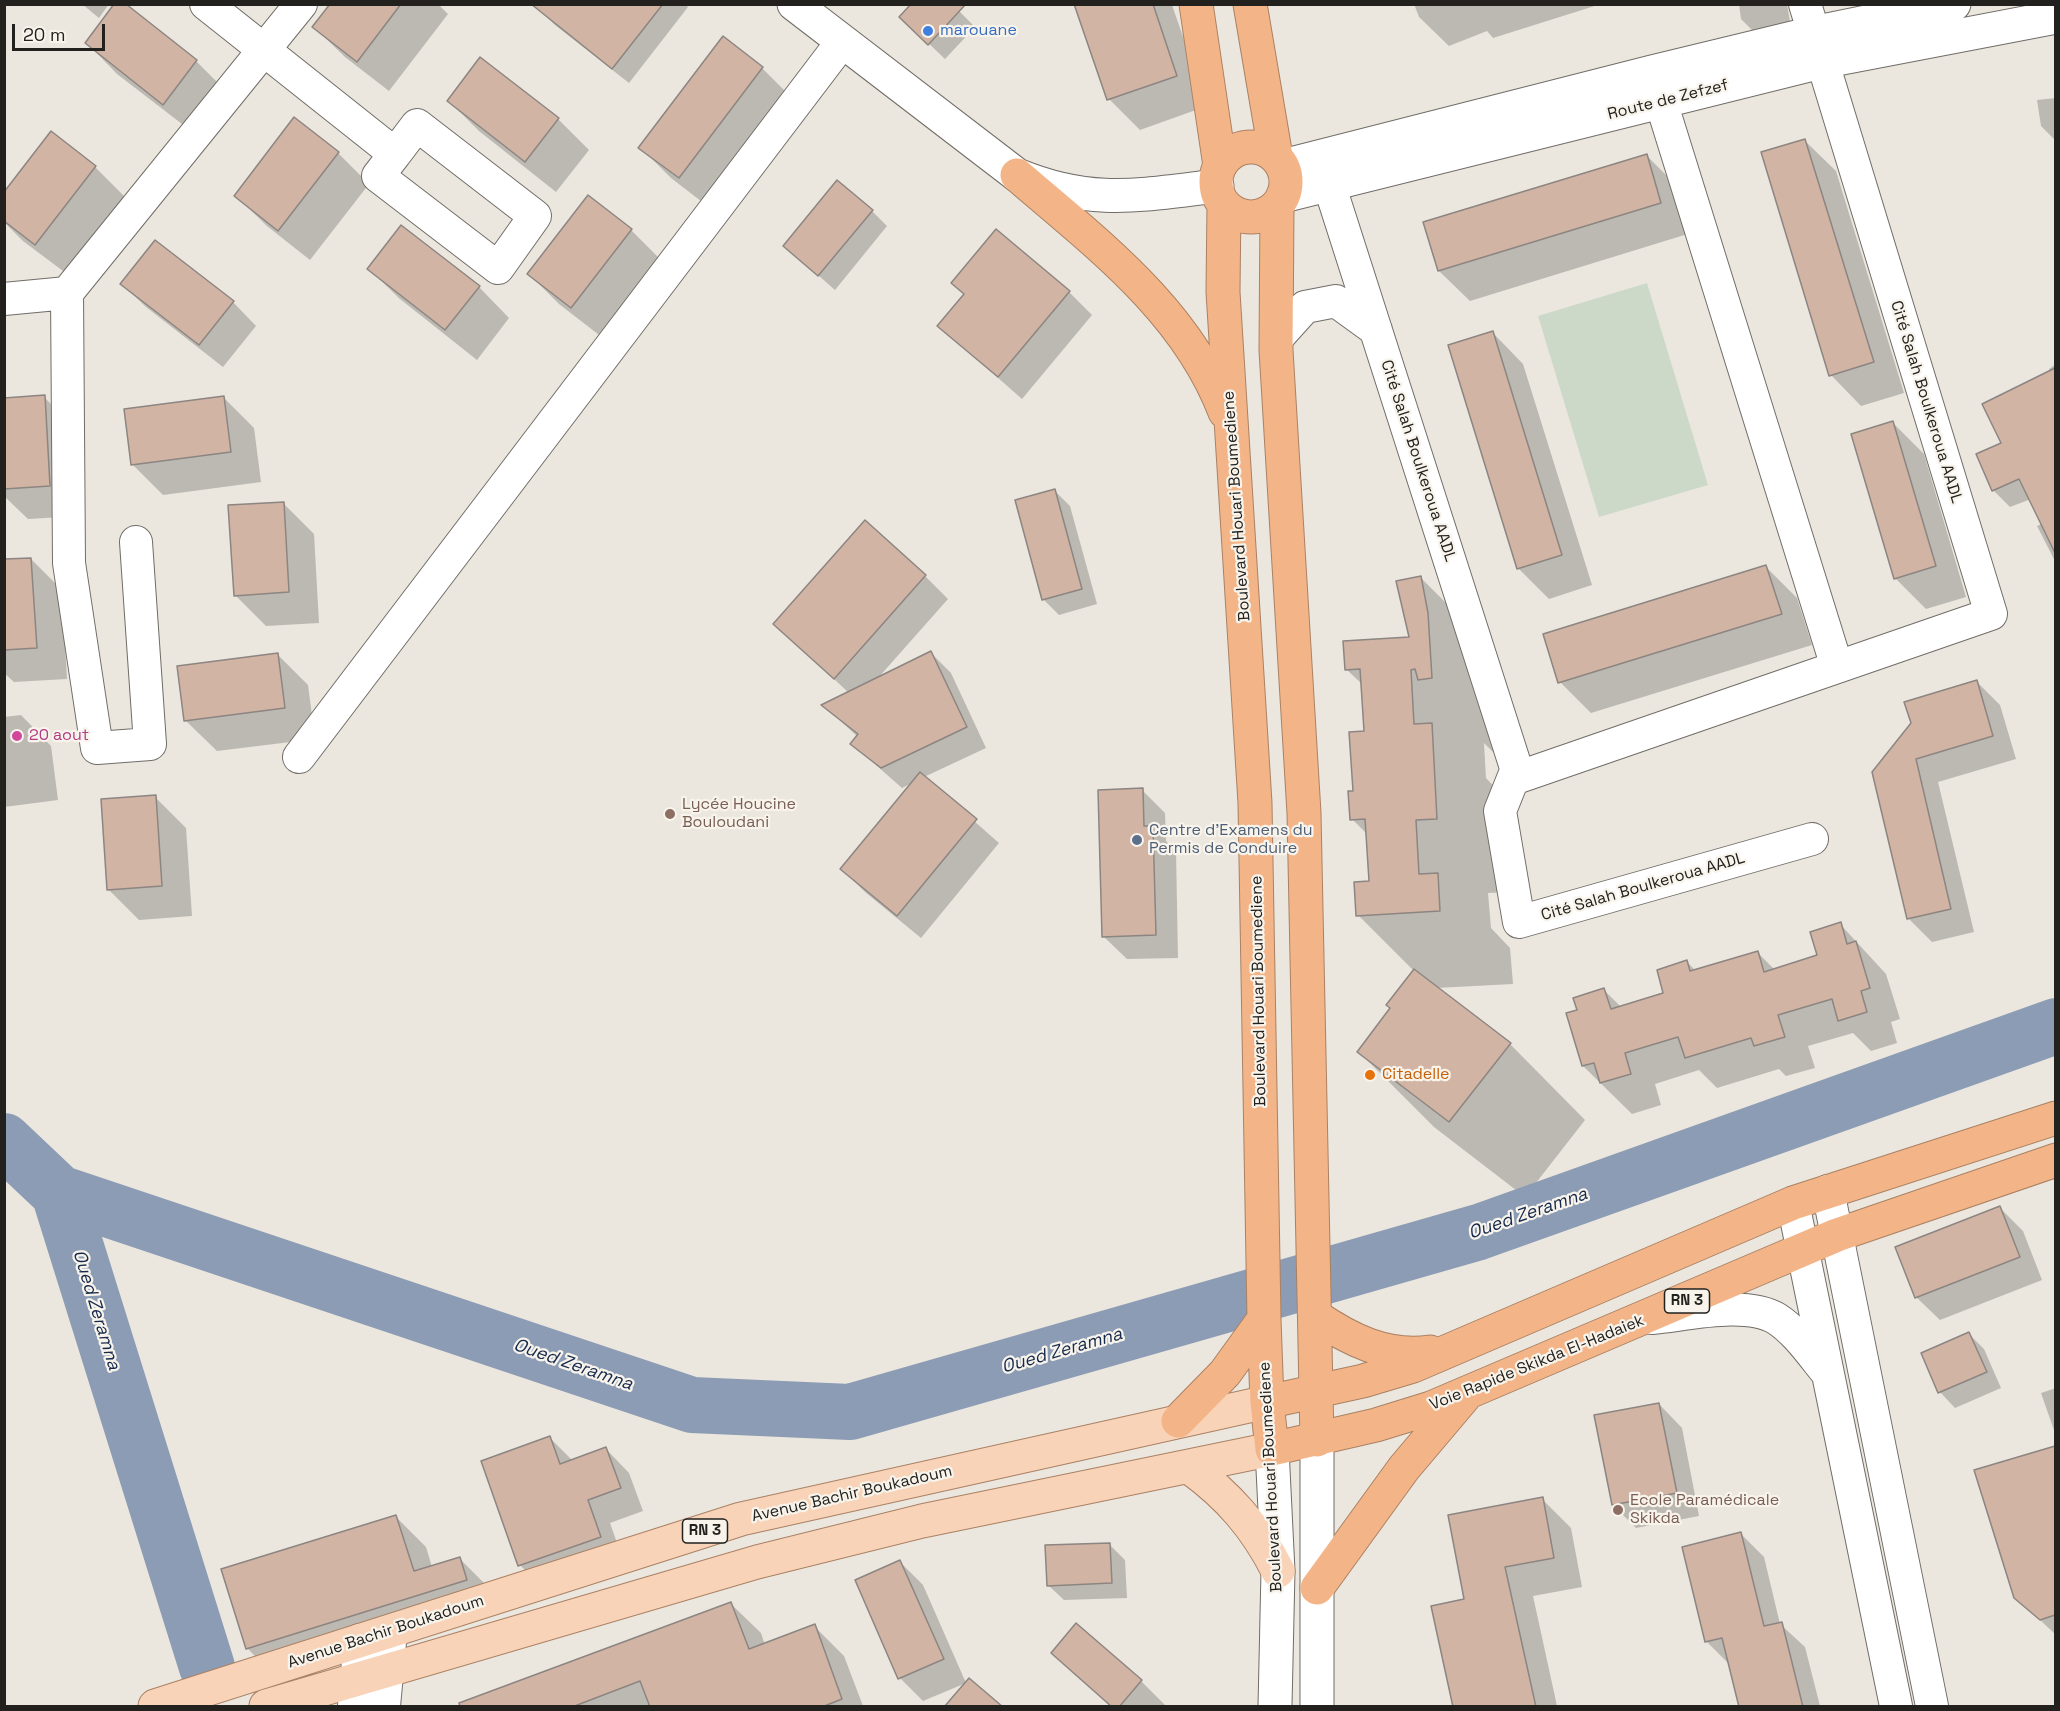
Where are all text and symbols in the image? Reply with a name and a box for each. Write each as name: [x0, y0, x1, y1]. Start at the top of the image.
scale bar: [15, 12, 108, 50]
place label: marouane: [940, 21, 1017, 41]
text: 20 m: [23, 23, 66, 46]
marker: marouane: [921, 24, 935, 38]
street label: Route de Zefzef: [1606, 76, 1730, 124]
street label: Cité Salah Boulkeroua AADL: [1886, 298, 1966, 506]
street label: Cité Salah Boulkeroua AADL: [1376, 358, 1460, 564]
street label: Boulevard Houari Boumediene: [1219, 390, 1255, 622]
place label: 20 aout: [29, 726, 89, 746]
marker: 20 aout: [10, 729, 24, 743]
place label: Lycée Houcine Bouloudani: [682, 795, 796, 833]
marker: Lycée Houcine Bouloudani: [663, 807, 677, 821]
place label: Centre d'Examens du Permis de Conduire: [1149, 821, 1313, 859]
marker: Centre d'Examens du Permis de Conduire: [1130, 833, 1144, 847]
street label: Cité Salah Boulkeroua AADL: [1539, 849, 1747, 925]
street label: Boulevard Houari Boumediene: [1247, 875, 1271, 1107]
place label: Citadelle: [1382, 1065, 1450, 1085]
marker: Citadelle: [1363, 1068, 1377, 1082]
water label: Oued Zeramna: [1466, 1184, 1590, 1244]
water label: Oued Zeramna: [67, 1247, 125, 1373]
road number: RN 3: [1664, 1289, 1710, 1313]
street label: Voie Rapide Skikda El-Hadaiek: [1427, 1311, 1647, 1415]
water label: Oued Zeramna: [999, 1323, 1125, 1379]
water label: Oued Zeramna: [511, 1335, 635, 1395]
street label: Boulevard Houari Boumediene: [1255, 1361, 1287, 1593]
street label: Avenue Bachir Boukadoum: [750, 1462, 954, 1526]
place label: Ecole Paramédicale Skikda: [1630, 1491, 1779, 1529]
marker: Ecole Paramédicale Skikda: [1611, 1503, 1625, 1517]
road number: RN 3: [682, 1519, 728, 1543]
street label: Avenue Bachir Boukadoum: [286, 1591, 486, 1673]

